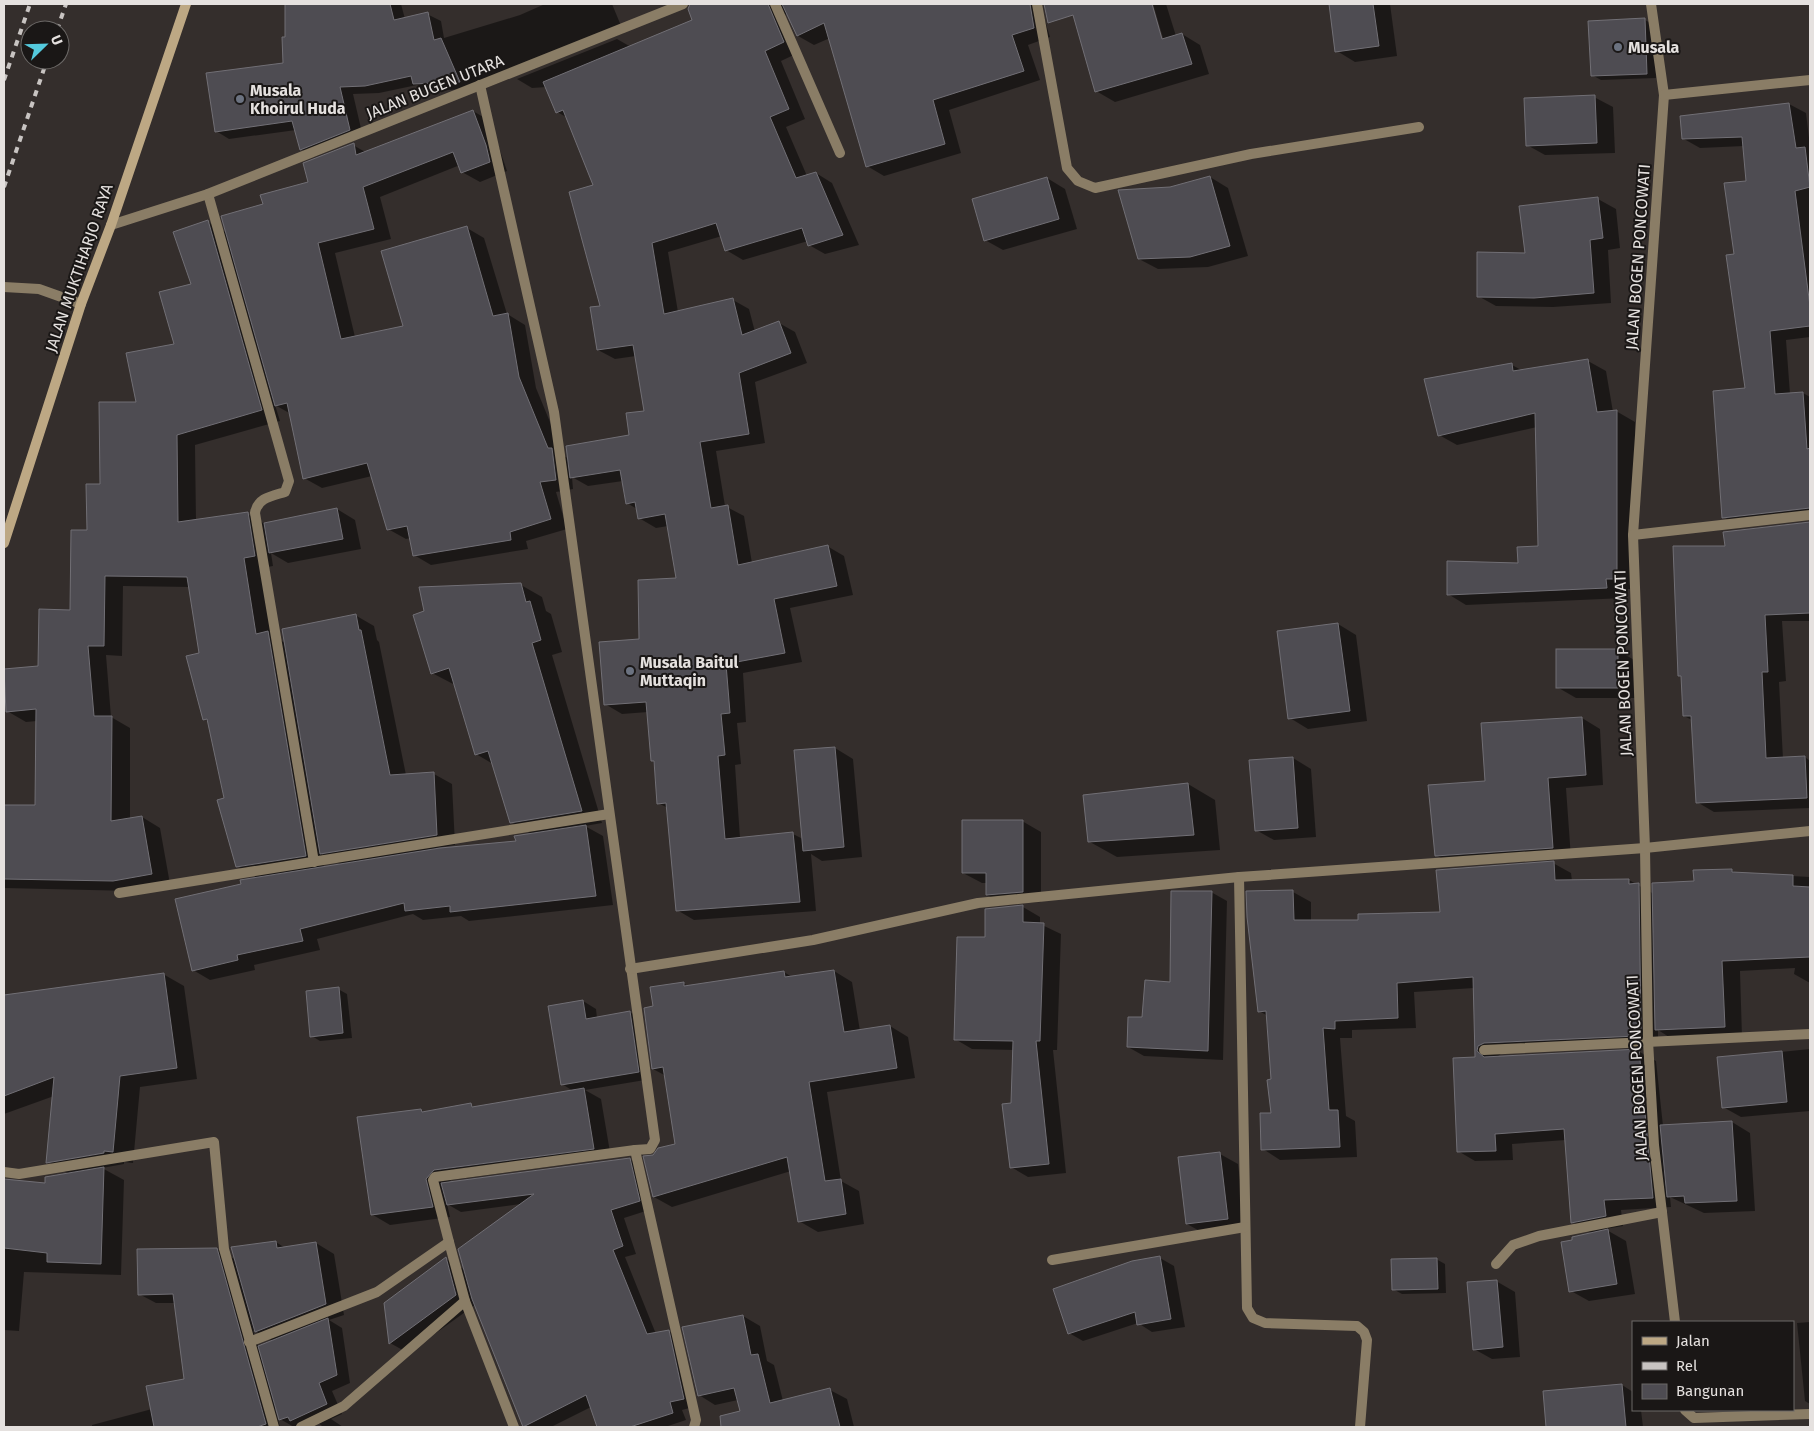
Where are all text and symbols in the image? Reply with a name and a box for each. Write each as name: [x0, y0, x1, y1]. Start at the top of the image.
north arrow: [20, 20, 70, 70]
text: U: [47, 33, 66, 48]
place label: Musala: [1628, 38, 1680, 57]
marker: Musala: [1612, 41, 1624, 53]
street label: JALAN BUGEN UTARA: [363, 50, 507, 123]
place label: Musala Khoirul Huda: [250, 81, 346, 118]
marker: Musala Khoirul Huda: [234, 93, 246, 105]
street label: JALAN BOGEN PONCOWATI: [1622, 163, 1654, 351]
street label: JALAN MUKTIHARJO RAYA: [41, 181, 117, 355]
street label: JALAN BOGEN PONCOWATI: [1610, 569, 1636, 757]
place label: Musala Baitul Muttaqin: [640, 653, 739, 690]
marker: Musala Baitul Muttaqin: [624, 665, 636, 677]
street label: JALAN BOGEN PONCOWATI: [1623, 974, 1651, 1162]
legend: [1632, 1321, 1794, 1411]
text: Jalan: [1676, 1332, 1710, 1350]
text: Rel: [1676, 1357, 1698, 1375]
text: Bangunan: [1676, 1382, 1744, 1400]

